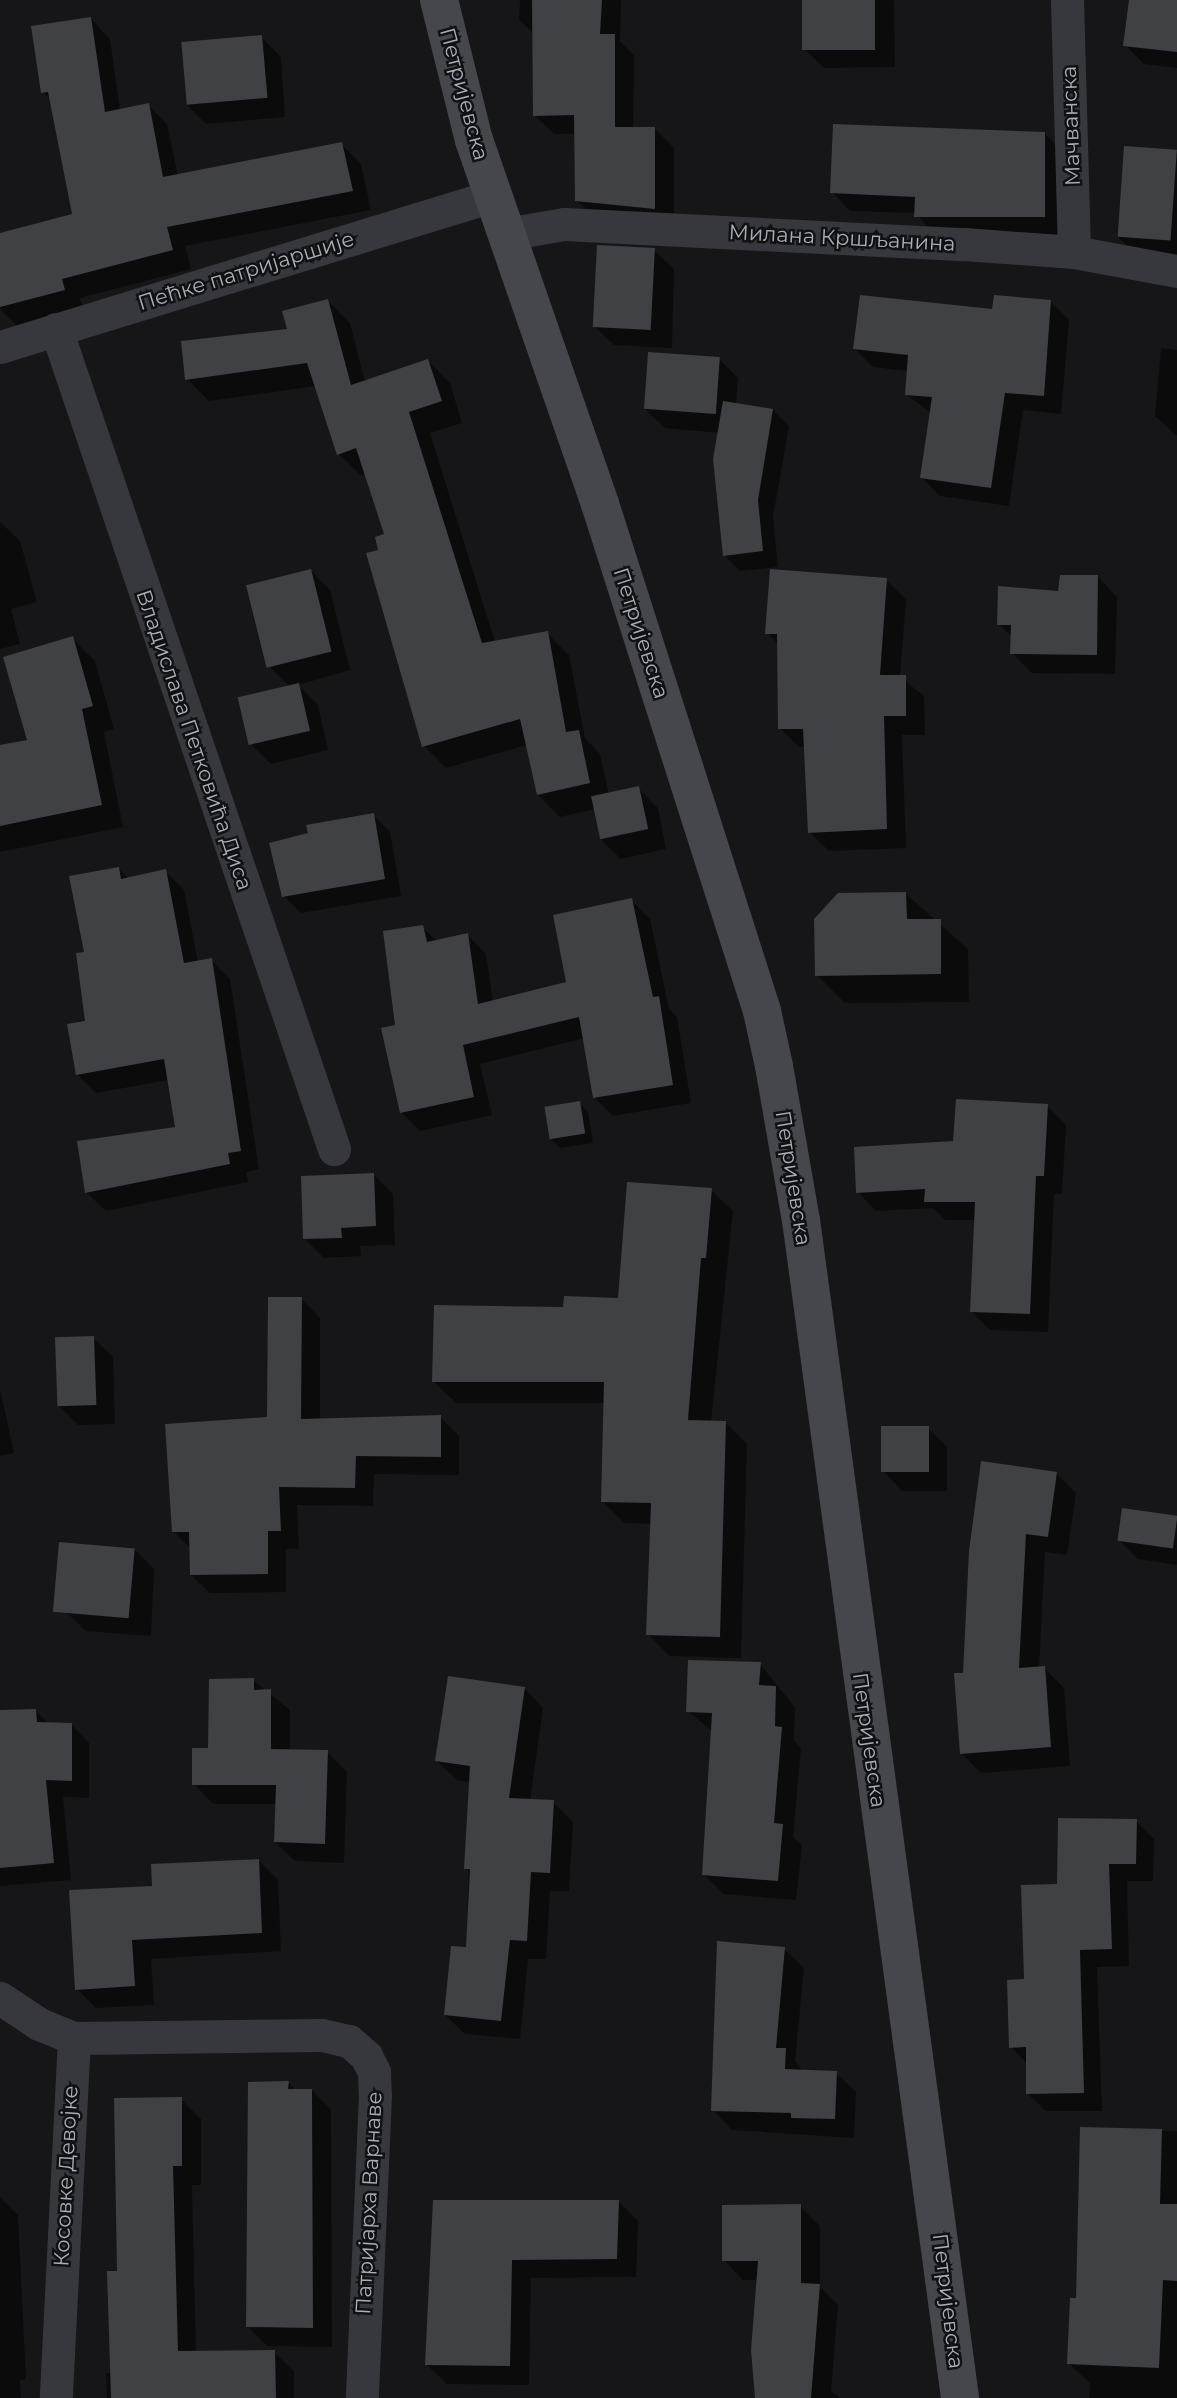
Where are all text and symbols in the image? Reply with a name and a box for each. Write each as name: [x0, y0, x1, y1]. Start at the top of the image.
street label: Петријевска: [434, 25, 494, 163]
street label: Мачванска: [1056, 65, 1086, 187]
street label: Милана Кршљанина: [728, 219, 956, 257]
street label: Пећке патријаршије: [135, 226, 357, 316]
street label: Петријевска: [608, 564, 674, 702]
street label: Владислава Петковића Диса: [131, 587, 257, 893]
street label: Петријевска: [770, 1109, 816, 1247]
street label: Петријевска: [847, 1671, 891, 1809]
street label: Косовке Девојке: [49, 2085, 83, 2267]
street label: Патријарха Варнаве: [351, 2091, 387, 2315]
street label: Петријевска: [927, 2232, 969, 2370]

